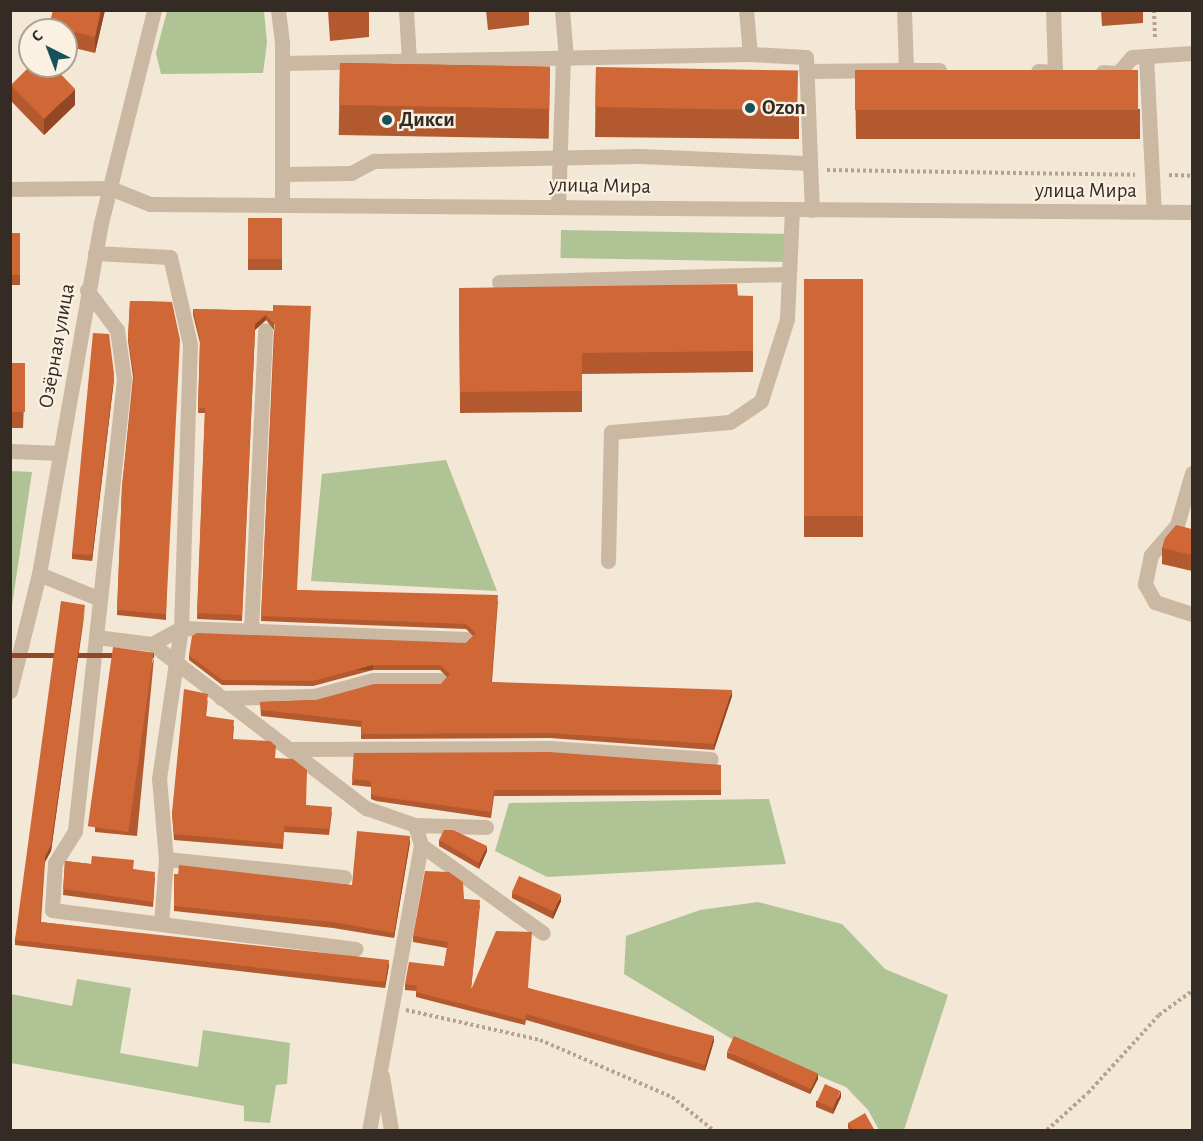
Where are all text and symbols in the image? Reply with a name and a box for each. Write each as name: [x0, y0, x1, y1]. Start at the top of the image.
north arrow: [18, 18, 78, 78]
text: С: [29, 27, 46, 45]
place label: Ozon: [762, 95, 806, 121]
marker: Ozon: [743, 101, 757, 115]
place label: Дикси: [399, 107, 455, 133]
marker: Дикси: [380, 113, 394, 127]
street label: улица Мира: [549, 173, 651, 199]
street label: улица Мира: [1035, 178, 1137, 204]
street label: Озёрная улица: [34, 282, 80, 410]

